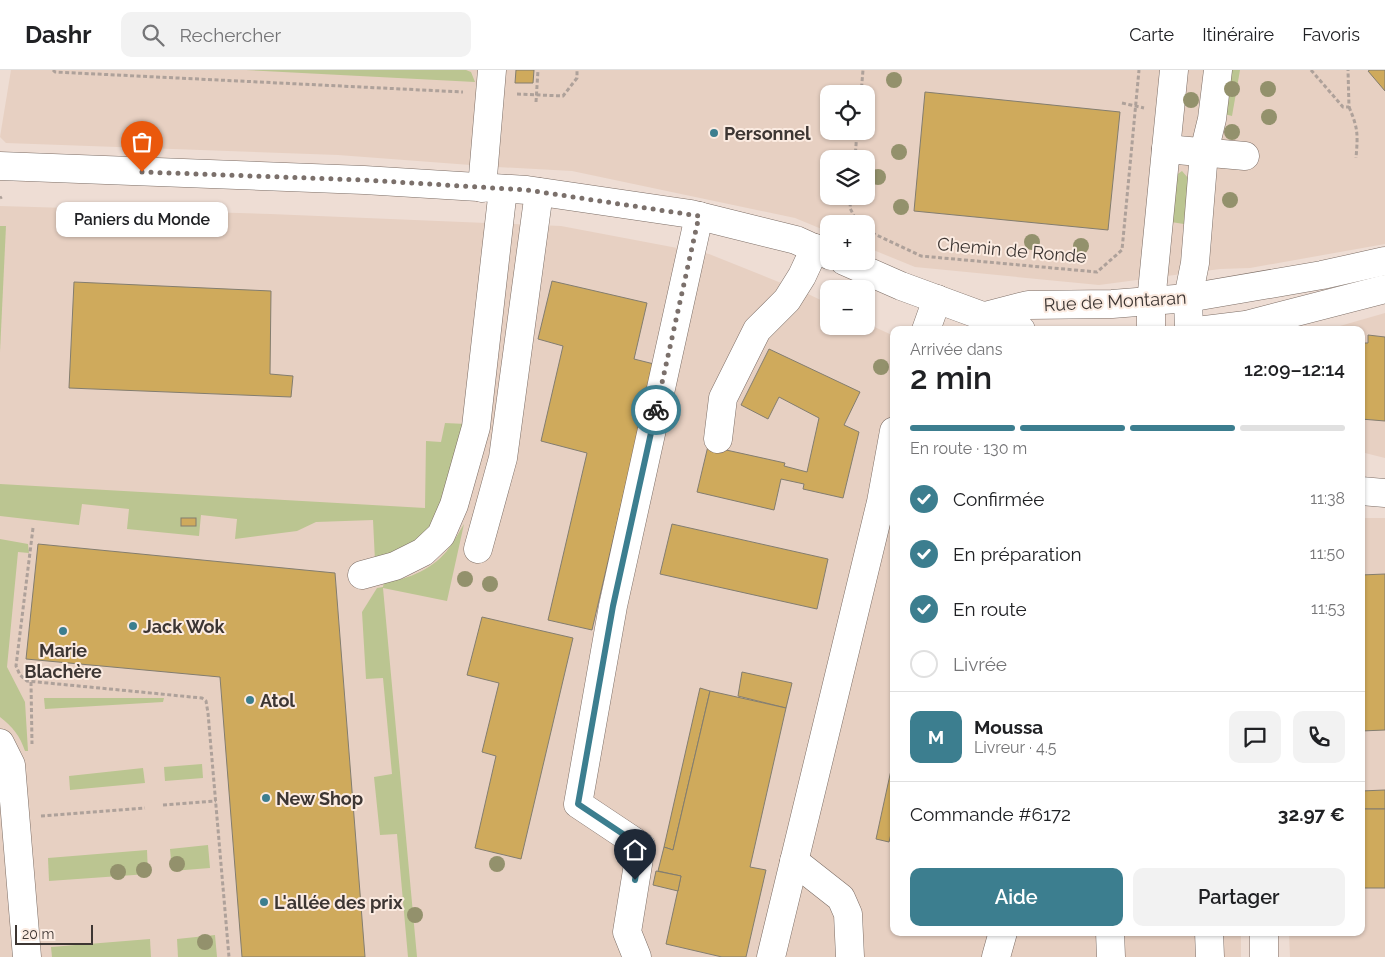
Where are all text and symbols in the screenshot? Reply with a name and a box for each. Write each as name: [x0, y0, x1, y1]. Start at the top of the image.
search box: [121, 12, 471, 57]
text: Dashr: [25, 20, 91, 49]
icon: search: [139, 21, 167, 49]
text: Rechercher: [179, 24, 281, 46]
text: Carte: [1129, 24, 1174, 45]
text: Itinéraire: [1202, 24, 1274, 45]
text: Favoris: [1302, 24, 1360, 45]
map controls: [820, 85, 875, 335]
button: locate: [820, 85, 875, 140]
pin: [121, 121, 163, 172]
place label: Personnel: [724, 123, 811, 144]
marker: Personnel: [708, 127, 720, 139]
icon: bag: [128, 128, 156, 156]
button: layers: [820, 150, 875, 205]
callout: Paniers du Monde: [56, 202, 228, 237]
text: Paniers du Monde: [74, 210, 210, 229]
button: +: [820, 215, 875, 270]
street label: Chemin de Ronde: [937, 233, 1088, 267]
button: −: [820, 280, 875, 335]
street label: Rue de Montaran: [1043, 287, 1187, 315]
text: Arrivée dans: [910, 340, 1002, 359]
text: 12:09–12:14: [1244, 358, 1345, 380]
text: 2 min: [910, 359, 992, 396]
courier: [631, 385, 681, 435]
icon: bike: [642, 396, 670, 424]
text: En route · 130 m: [910, 439, 1027, 458]
icon: check: [910, 485, 938, 513]
text: Confirmée: [953, 488, 1044, 510]
text: 11:38: [1310, 489, 1345, 508]
icon: check: [910, 540, 938, 568]
text: En préparation: [953, 543, 1082, 565]
text: 11:50: [1310, 544, 1345, 563]
icon: check: [910, 595, 938, 623]
text: En route: [953, 598, 1027, 620]
text: 11:53: [1311, 599, 1345, 618]
place label: Jack Wok: [143, 616, 225, 637]
marker: Jack Wok: [127, 620, 139, 632]
marker: Marie Blachère: [57, 625, 69, 637]
place label: Marie Blachère: [24, 640, 102, 682]
text: Livrée: [953, 653, 1007, 675]
place label: Atol: [260, 690, 295, 711]
marker: Atol: [244, 694, 256, 706]
button: chat: [1229, 711, 1281, 763]
button: phone: [1293, 711, 1345, 763]
text: Moussa: [974, 716, 1043, 738]
text: M: [928, 726, 944, 748]
text: Livreur · 4.5: [974, 738, 1057, 757]
place label: New Shop: [276, 788, 363, 809]
marker: New Shop: [260, 792, 272, 804]
text: Commande #6172: [910, 803, 1071, 825]
text: 32.97 €: [1278, 803, 1345, 825]
pin: [614, 829, 656, 880]
icon: home: [621, 836, 649, 864]
button: Aide: [910, 868, 1123, 926]
button: Partager: [1133, 868, 1345, 926]
place label: L'allée des prix: [274, 892, 403, 913]
marker: L'allée des prix: [258, 896, 270, 908]
scale bar: [15, 922, 92, 945]
text: 20 m: [22, 926, 54, 942]

